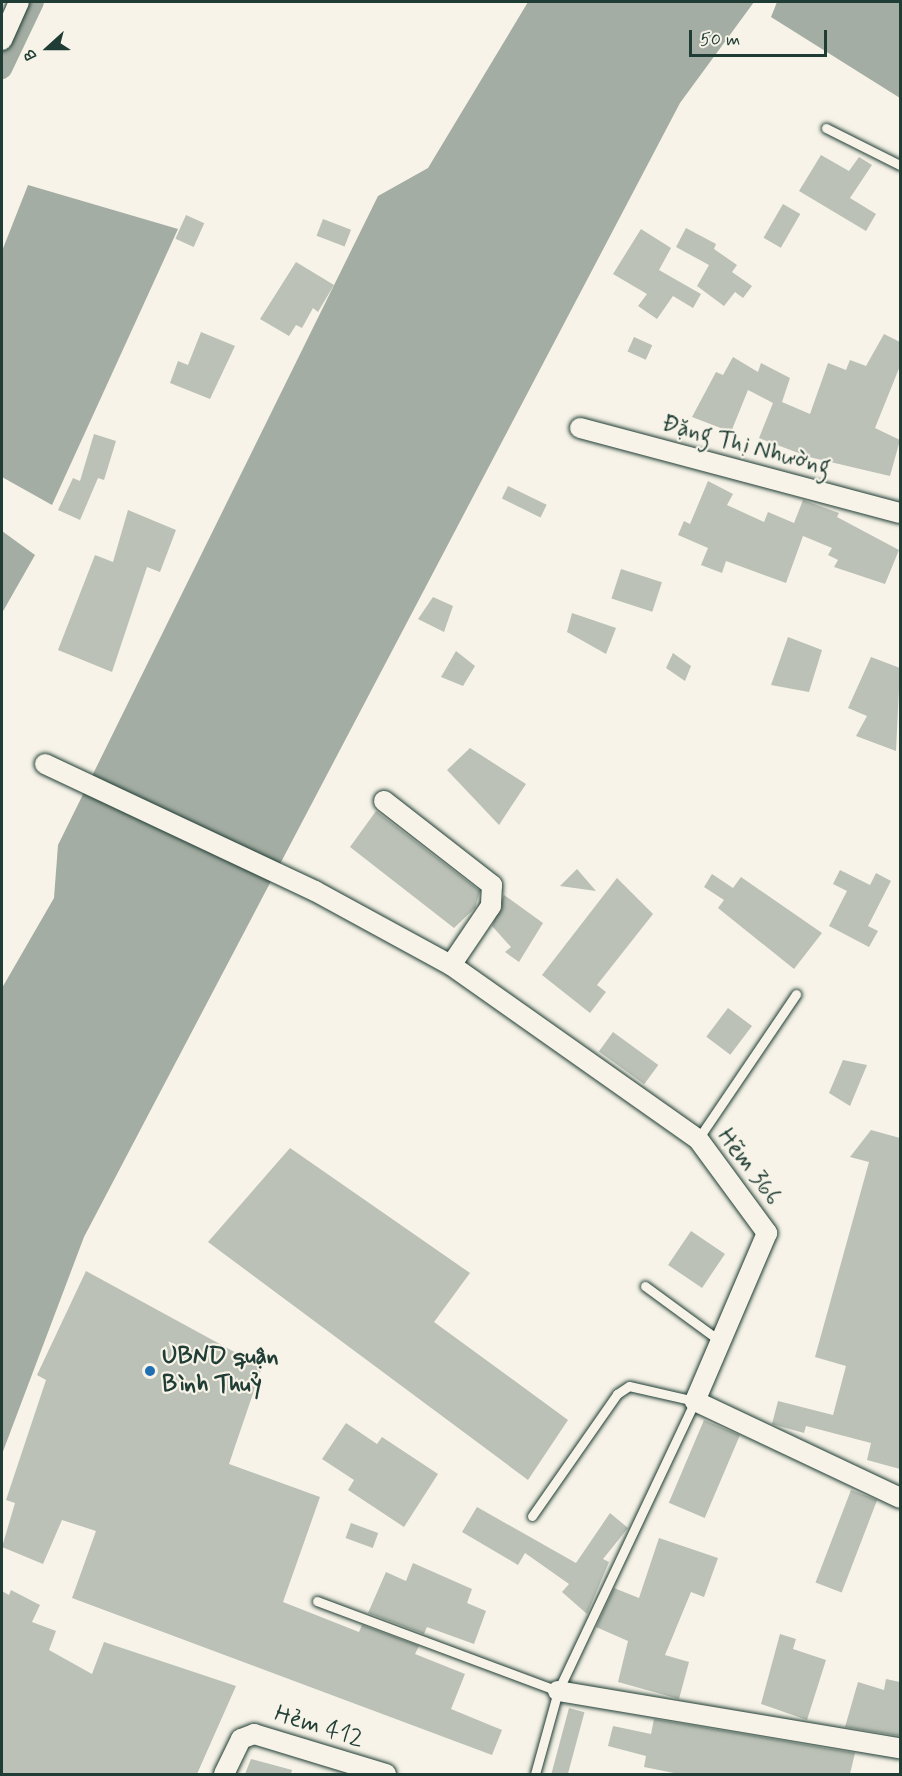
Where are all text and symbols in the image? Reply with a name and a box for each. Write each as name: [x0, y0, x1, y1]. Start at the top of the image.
north arrow: [18, 18, 78, 78]
scale bar: [692, 18, 830, 56]
text: 50 m: [700, 28, 740, 52]
text: B: [19, 46, 42, 63]
street label: Đặng Thị Nhường: [659, 410, 833, 482]
street label: Hẽm 366: [711, 1123, 787, 1211]
place label: UBND quận Bình Thuỷ: [162, 1343, 279, 1399]
marker: UBND quận Bình Thuỷ: [143, 1364, 157, 1378]
street label: Hẻm 412: [271, 1700, 367, 1754]

